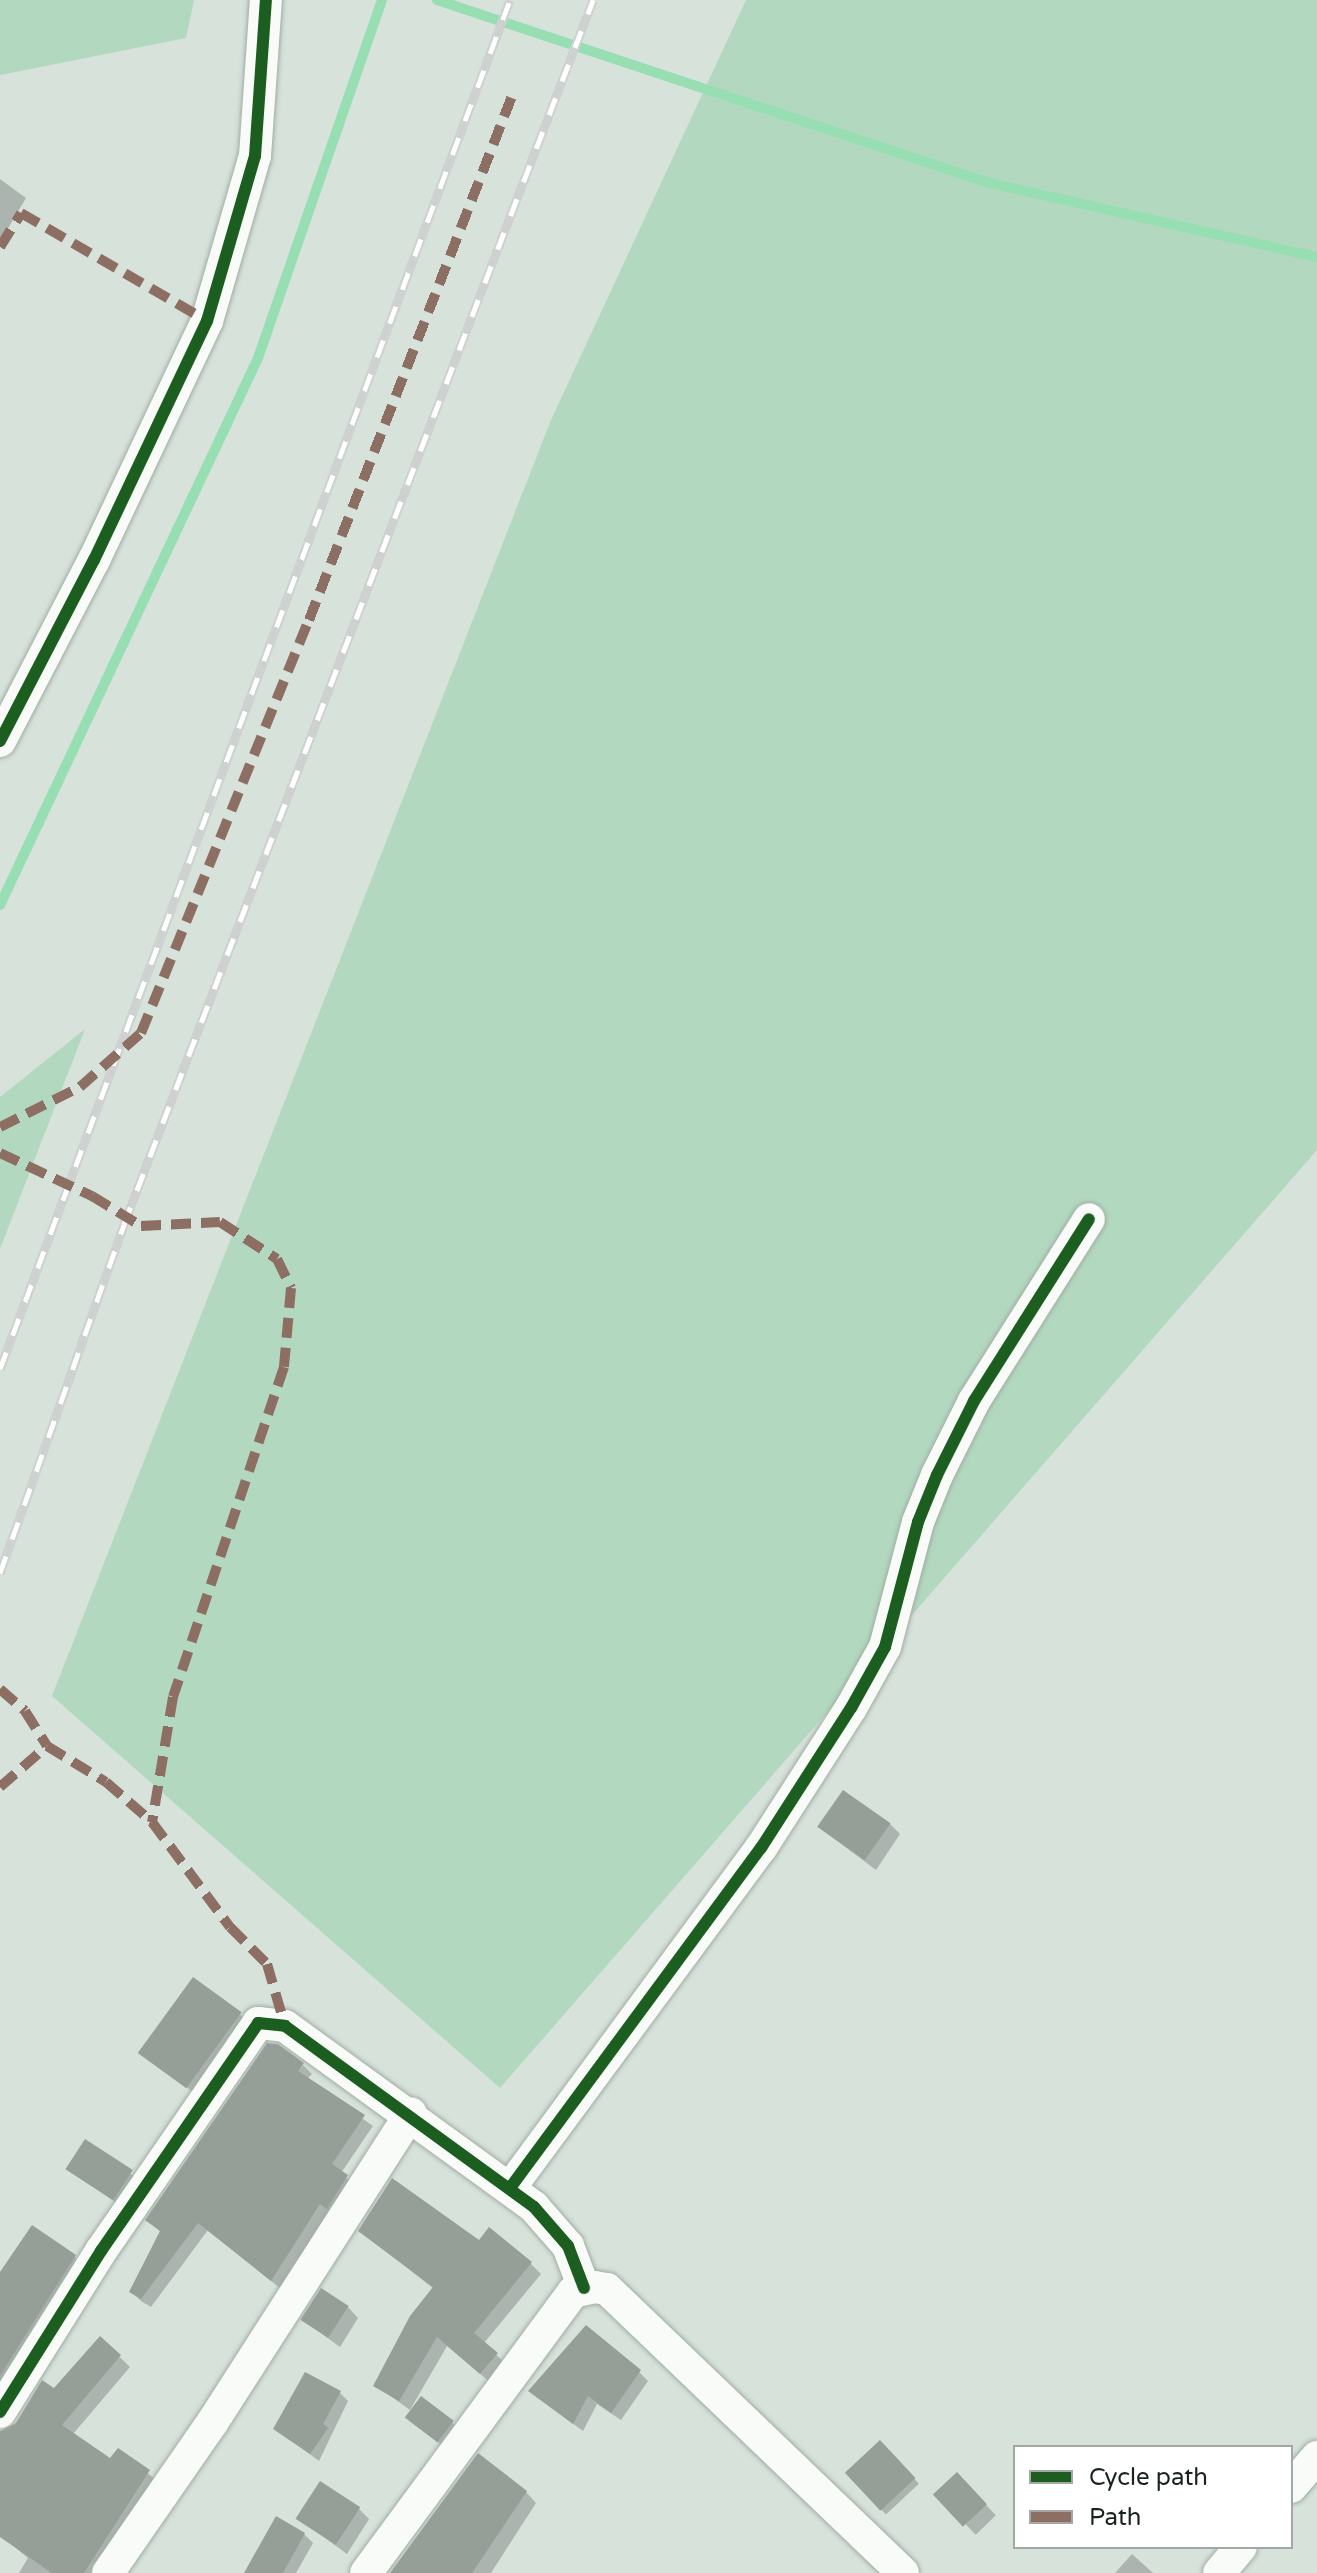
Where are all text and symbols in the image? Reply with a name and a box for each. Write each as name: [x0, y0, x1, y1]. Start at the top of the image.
legend: [1013, 2445, 1293, 2549]
text: Cycle path: [1089, 2463, 1208, 2492]
text: Path: [1089, 2503, 1142, 2532]

